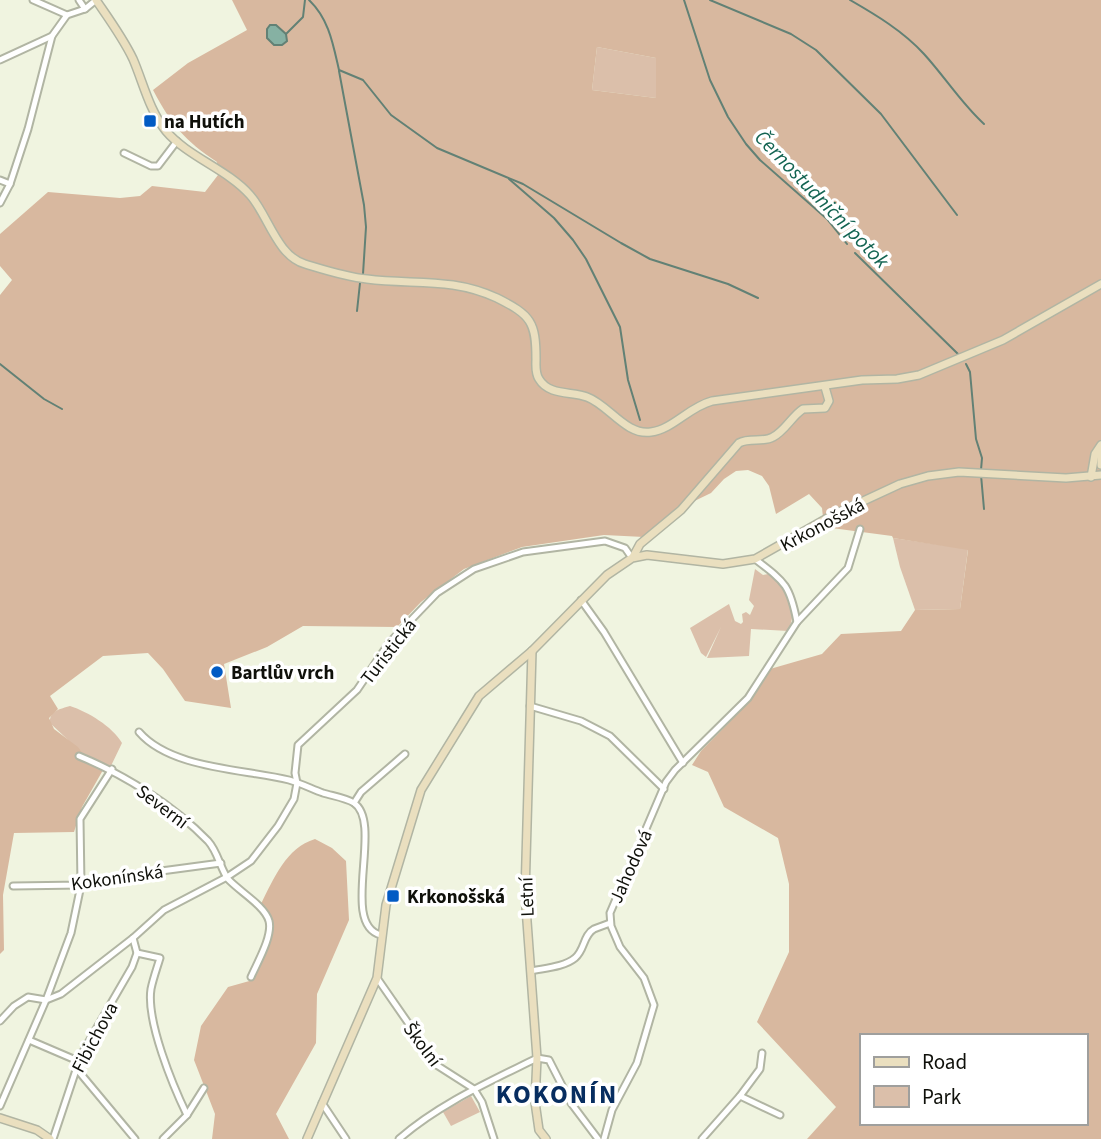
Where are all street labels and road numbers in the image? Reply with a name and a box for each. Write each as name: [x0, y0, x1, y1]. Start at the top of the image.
street label: Krkonošská: [776, 492, 870, 559]
street label: Turistická: [355, 613, 424, 691]
street label: Severní: [130, 778, 195, 837]
street label: Jahodová: [603, 825, 660, 908]
street label: Kokonínská: [69, 859, 165, 898]
street label: Letní: [513, 875, 542, 917]
street label: Fibichova: [65, 998, 125, 1078]
street label: Školní: [396, 1017, 448, 1074]

